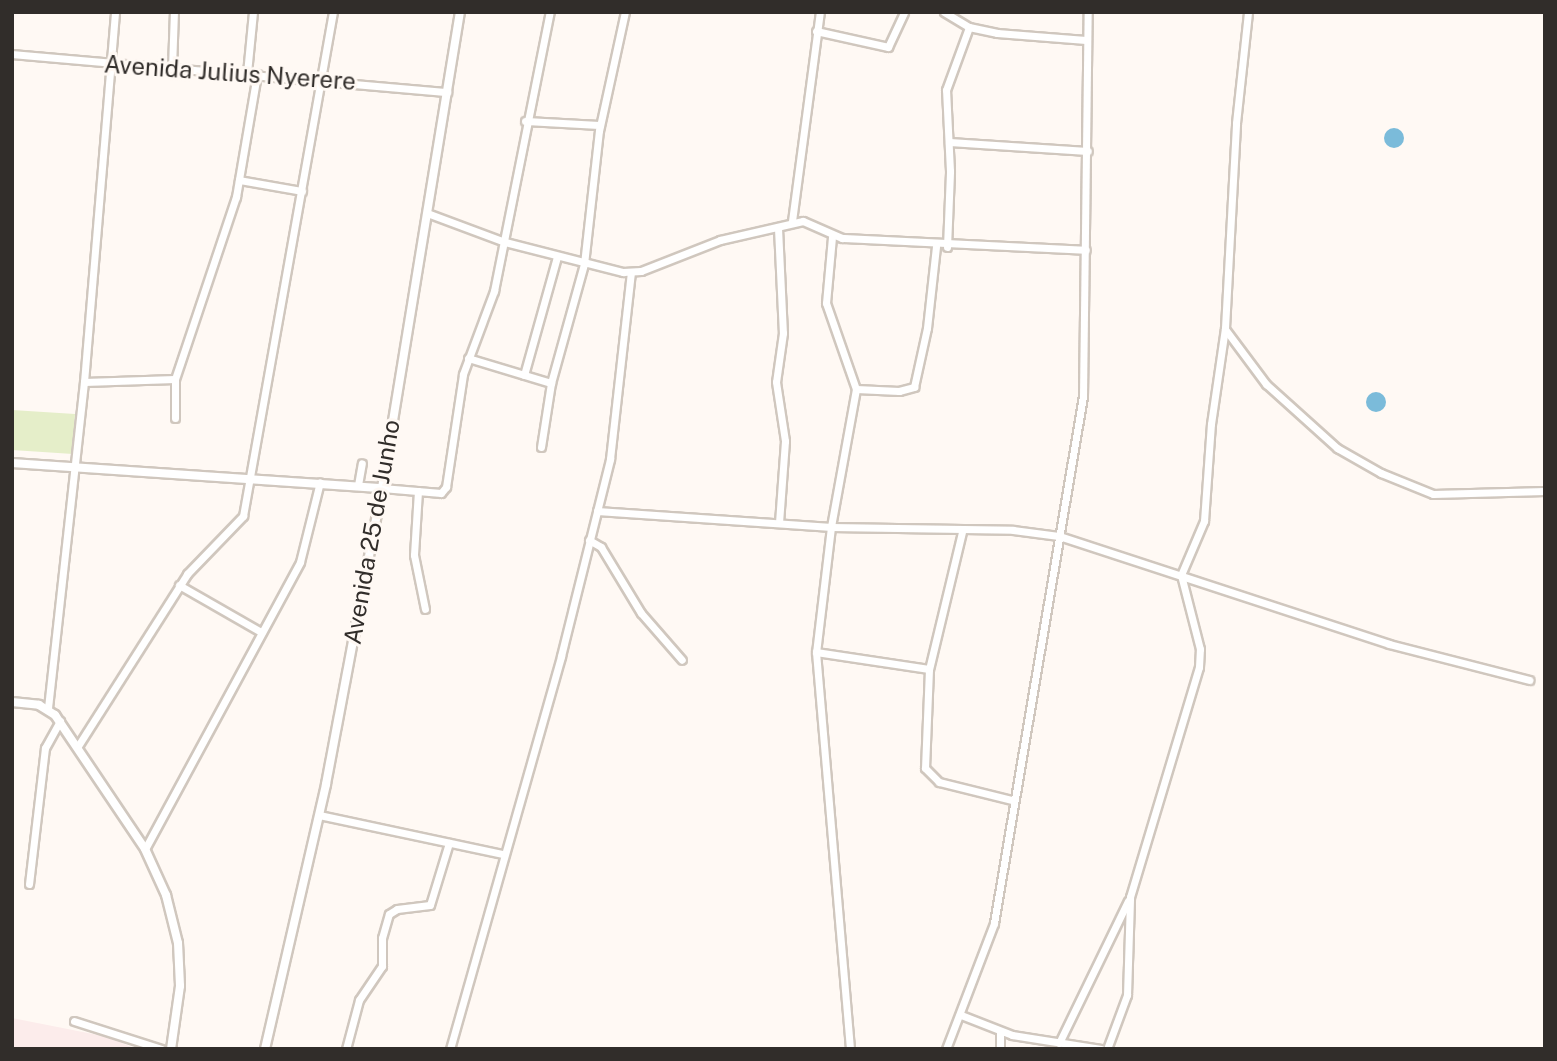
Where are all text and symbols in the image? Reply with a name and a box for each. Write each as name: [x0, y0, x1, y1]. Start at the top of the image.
street label: Avenida Julius Nyerere: [103, 50, 357, 96]
street label: Avenida 25 de Junho: [338, 417, 406, 647]

